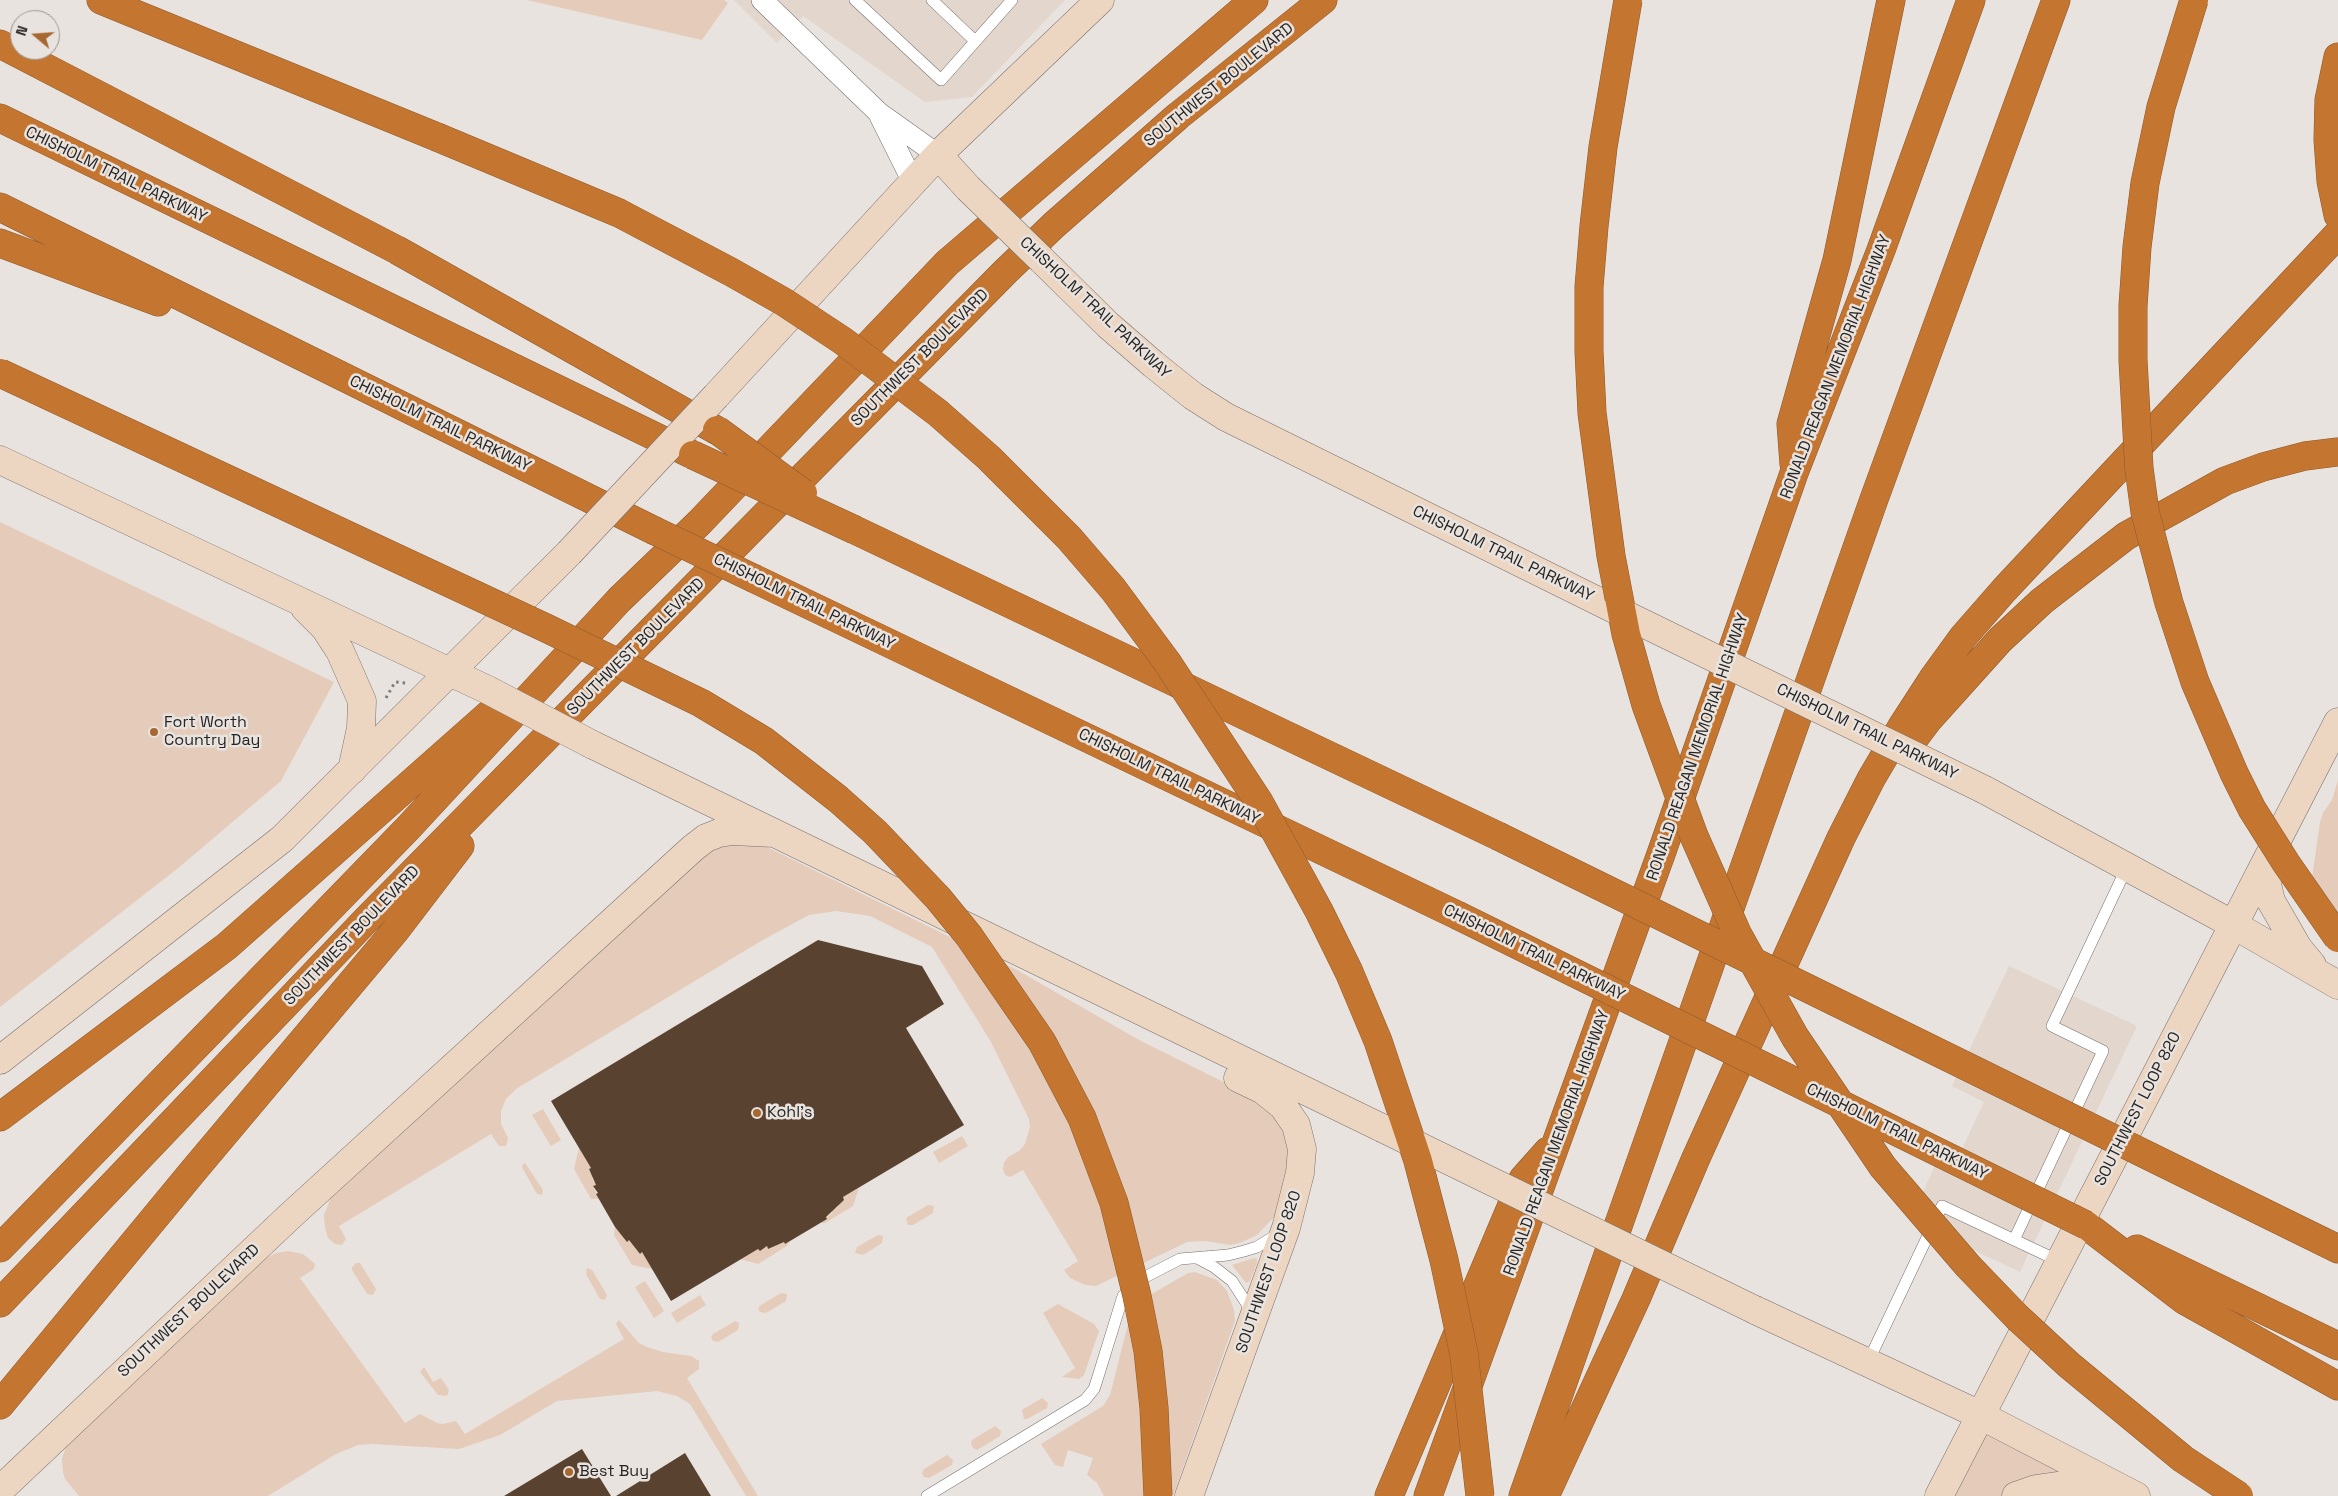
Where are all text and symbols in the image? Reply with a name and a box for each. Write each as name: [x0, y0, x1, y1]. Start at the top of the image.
north arrow: [10, 10, 60, 60]
street label: SOUTHWEST BOULEVARD: [1141, 19, 1297, 151]
text: N: [12, 23, 32, 38]
street label: CHISHOLM TRAIL PARKWAY: [22, 123, 210, 227]
street label: RONALD REAGAN MEMORIAL HIGHWAY: [1777, 232, 1895, 502]
street label: CHISHOLM TRAIL PARKWAY: [1015, 233, 1175, 383]
street label: SOUTHWEST BOULEVARD: [847, 285, 993, 431]
street label: CHISHOLM TRAIL PARKWAY: [346, 372, 534, 476]
street label: CHISHOLM TRAIL PARKWAY: [1409, 502, 1597, 606]
street label: CHISHOLM TRAIL PARKWAY: [710, 550, 898, 654]
street label: SOUTHWEST BOULEVARD: [563, 574, 709, 720]
street label: RONALD REAGAN MEMORIAL HIGHWAY: [1643, 611, 1753, 883]
street label: CHISHOLM TRAIL PARKWAY: [1773, 680, 1961, 784]
place label: Fort Worth Country Day: [164, 713, 260, 751]
street label: CHISHOLM TRAIL PARKWAY: [1075, 725, 1263, 829]
marker: Fort Worth Country Day: [148, 726, 160, 738]
street label: SOUTHWEST BOULEVARD: [280, 862, 424, 1010]
street label: CHISHOLM TRAIL PARKWAY: [1440, 901, 1628, 1005]
street label: RONALD REAGAN MEMORIAL HIGHWAY: [1500, 1008, 1614, 1278]
street label: SOUTHWEST LOOP 820: [2091, 1029, 2185, 1189]
street label: CHISHOLM TRAIL PARKWAY: [1803, 1080, 1991, 1184]
place label: Kohl's: [767, 1103, 812, 1123]
marker: Kohl's: [751, 1107, 763, 1119]
street label: SOUTHWEST LOOP 820: [1232, 1188, 1306, 1356]
street label: SOUTHWEST BOULEVARD: [114, 1240, 264, 1382]
place label: Best Buy: [579, 1462, 649, 1482]
marker: Best Buy: [563, 1466, 575, 1478]

